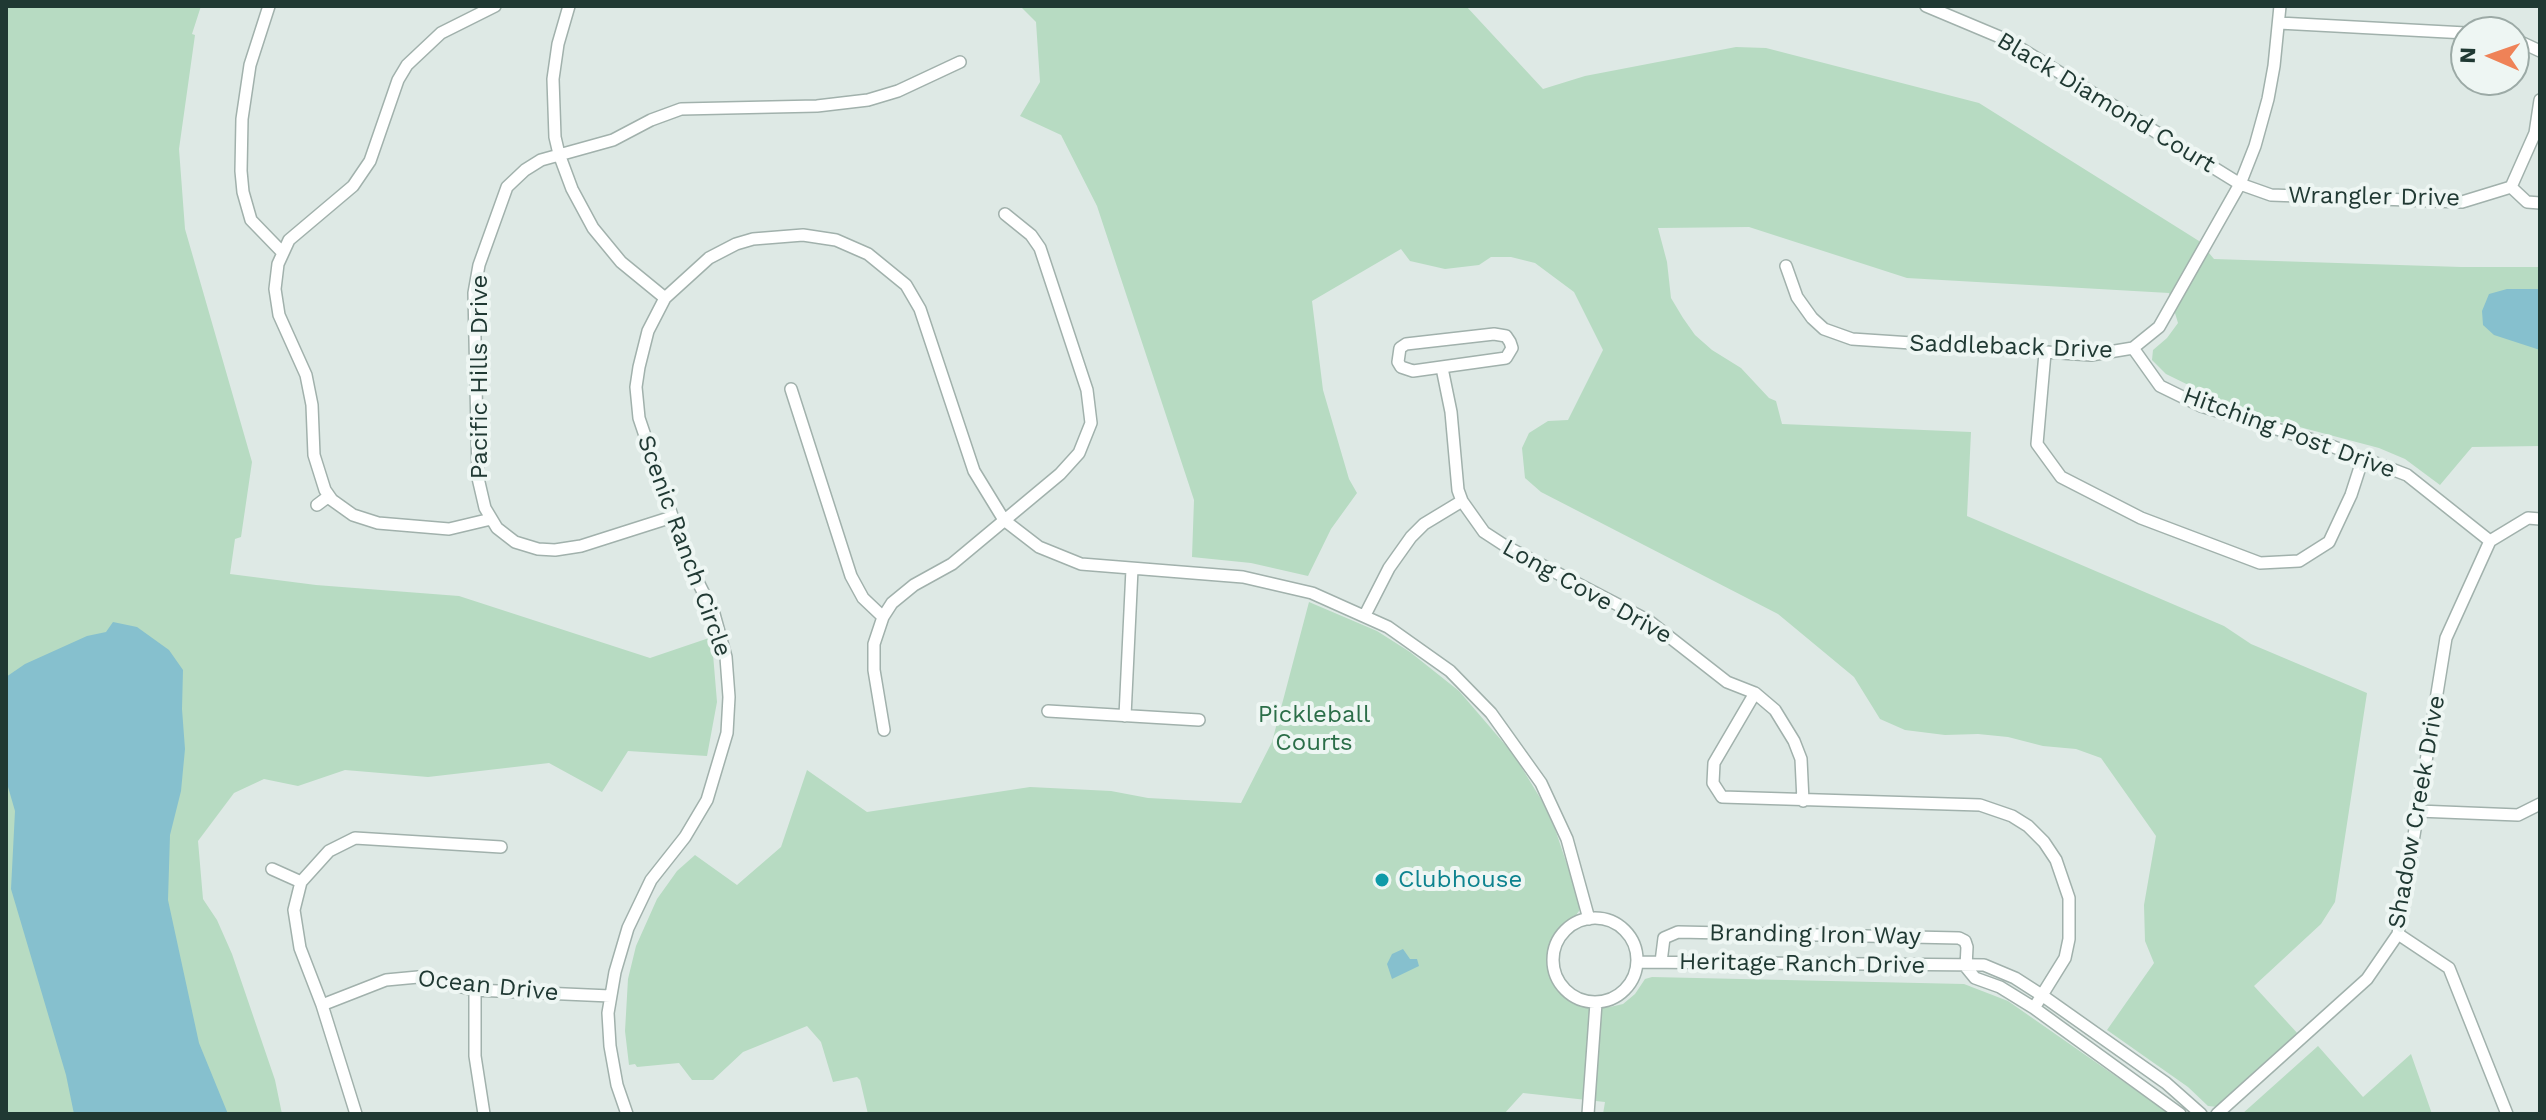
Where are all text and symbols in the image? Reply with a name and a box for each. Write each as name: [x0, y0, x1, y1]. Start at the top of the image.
north arrow: [2450, 16, 2530, 96]
street label: Black Diamond Court: [1992, 26, 2220, 180]
text: N: [2455, 47, 2480, 64]
street label: Wrangler Drive: [2288, 181, 2460, 213]
street label: Pacific Hills Drive: [466, 275, 494, 479]
street label: Saddleback Drive: [1909, 329, 2113, 365]
street label: Hitching Post Drive: [2179, 381, 2399, 485]
street label: Scenic Ranch Circle: [631, 431, 737, 661]
street label: Long Cove Drive: [1497, 534, 1677, 650]
street label: Shadow Creek Drive: [2382, 693, 2452, 931]
park label: Pickleball Courts: [1258, 701, 1370, 757]
place label: Clubhouse: [1398, 866, 1522, 894]
marker: Clubhouse: [1373, 871, 1391, 889]
street label: Branding Iron Way: [1709, 919, 1921, 951]
street label: Heritage Ranch Drive: [1679, 947, 1925, 981]
street label: Ocean Drive: [416, 964, 560, 1008]

